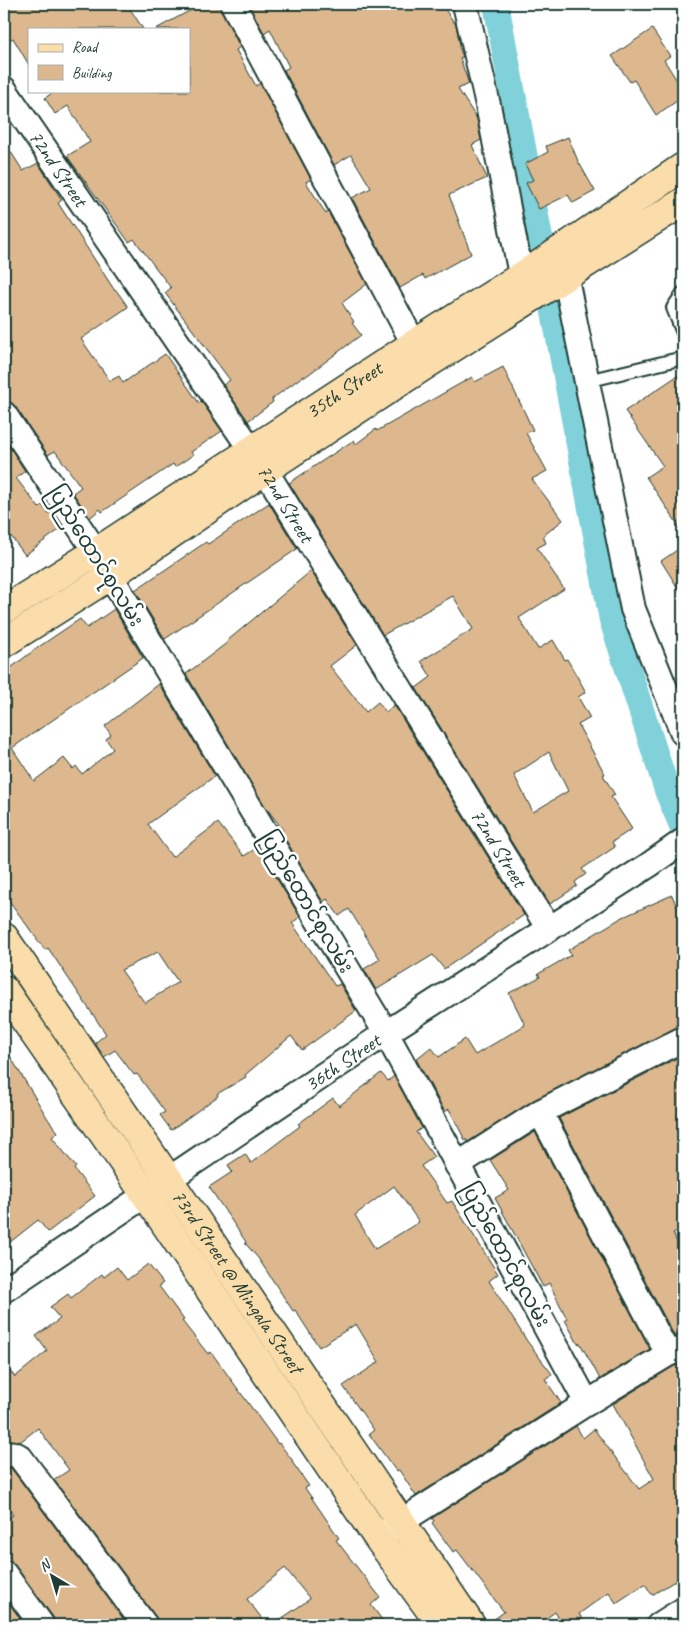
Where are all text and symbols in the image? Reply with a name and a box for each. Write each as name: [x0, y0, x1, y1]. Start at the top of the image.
legend: [28, 28, 190, 92]
text: Road: [72, 38, 99, 57]
text: Building: [72, 64, 112, 83]
street label: 72nd Street: [23, 125, 95, 213]
street label: 35th Street: [301, 354, 389, 424]
street label: 72nd Street: [252, 459, 321, 549]
street label: ပြည်ထောင်စုလမ်း: [39, 479, 152, 633]
street label: 72nd Street: [465, 804, 534, 893]
street label: ပြည်ထောင်စုလမ်း: [251, 825, 362, 980]
street label: 36th Street: [300, 1026, 387, 1097]
street label: ပြည်ထောင်စုလမ်း: [452, 1177, 559, 1334]
street label: 73rd Street @ Mingala Street: [166, 1184, 311, 1381]
north arrow: [28, 1552, 78, 1602]
text: N: [36, 1555, 55, 1576]

